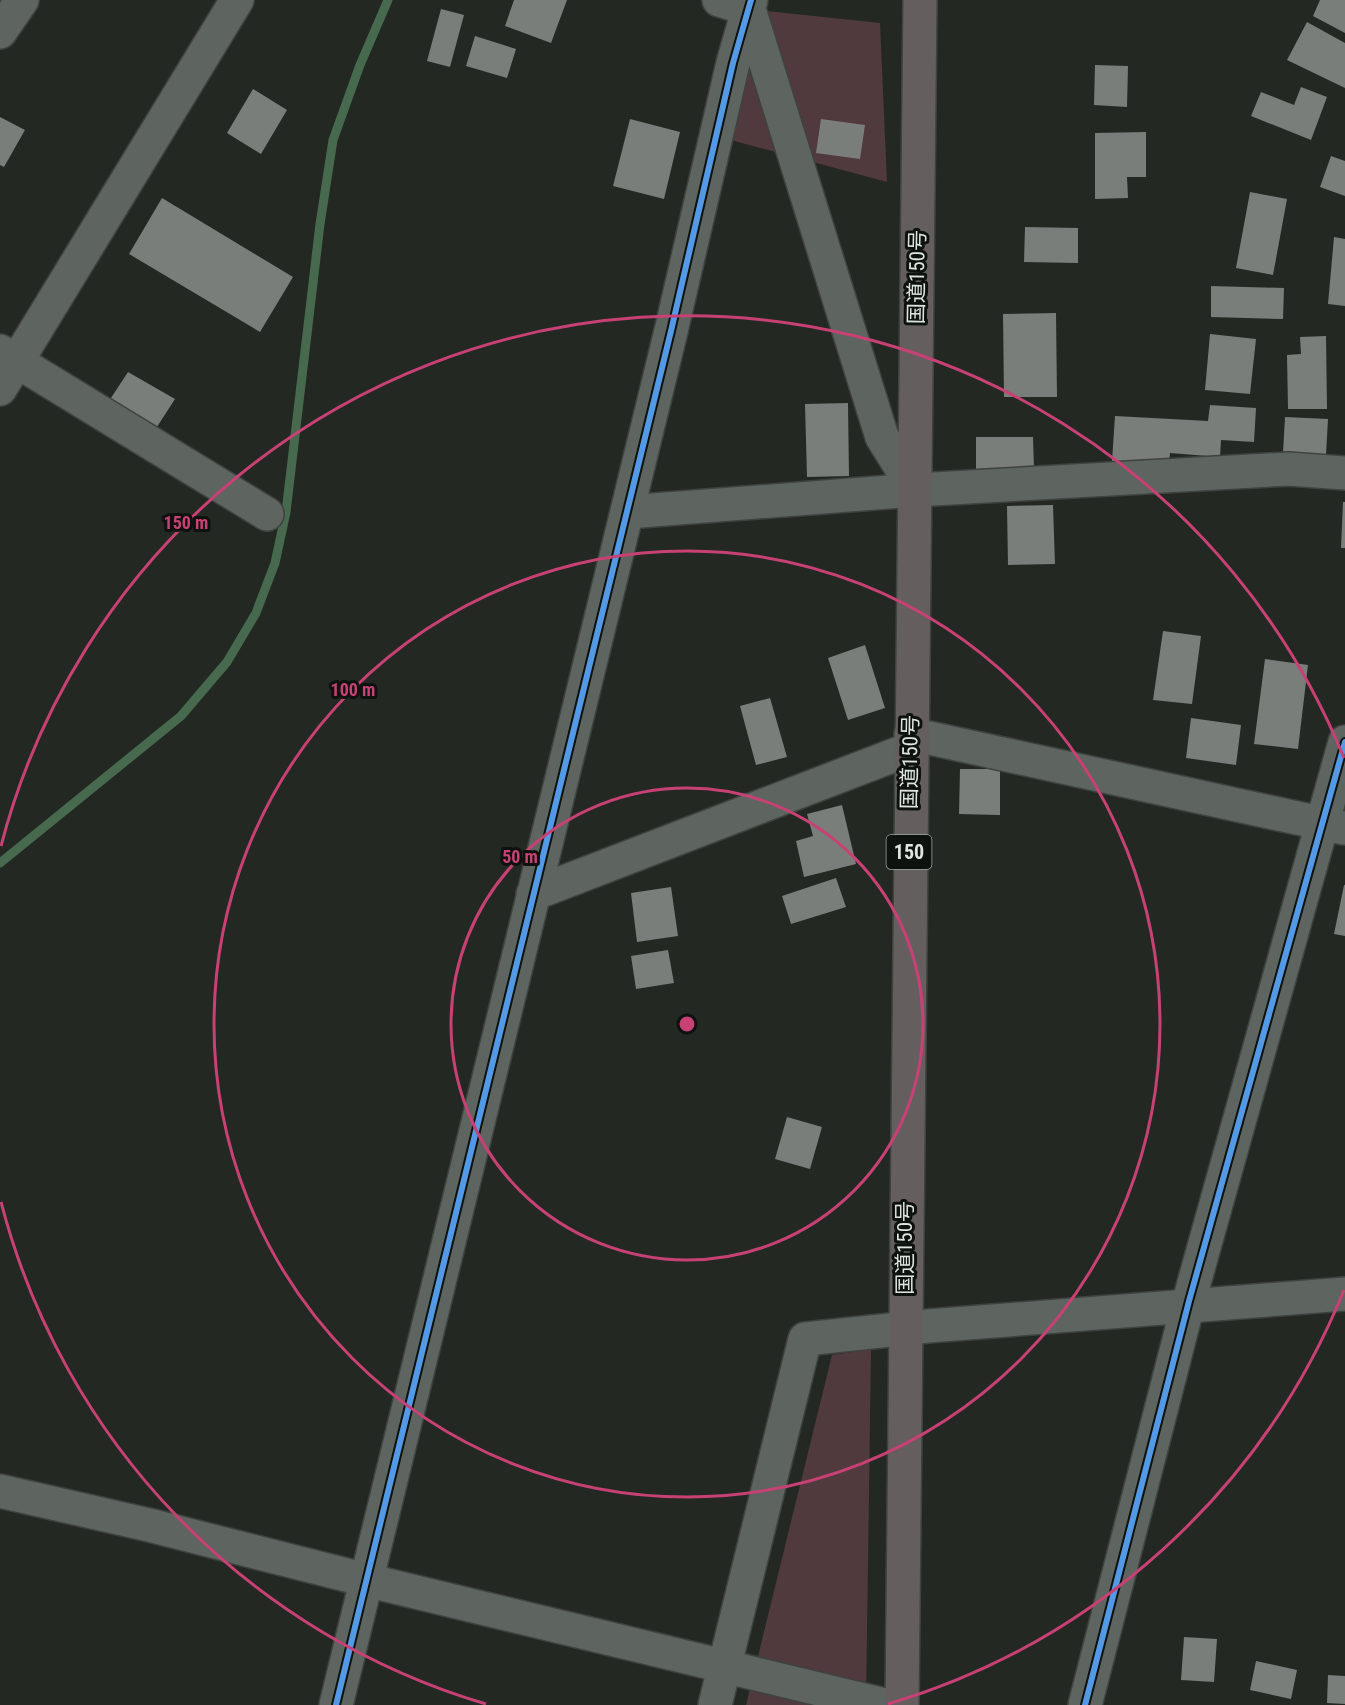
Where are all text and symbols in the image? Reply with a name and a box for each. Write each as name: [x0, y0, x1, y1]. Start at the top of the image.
street label: 国道150号: [904, 230, 930, 324]
text: 150 m: [164, 512, 208, 533]
text: 100 m: [331, 679, 375, 700]
street label: 国道150号: [897, 715, 923, 809]
road number: 150: [886, 835, 932, 869]
text: 50 m: [502, 846, 538, 867]
centre of rings: [677, 1014, 697, 1034]
street label: 国道150号: [893, 1201, 917, 1295]

